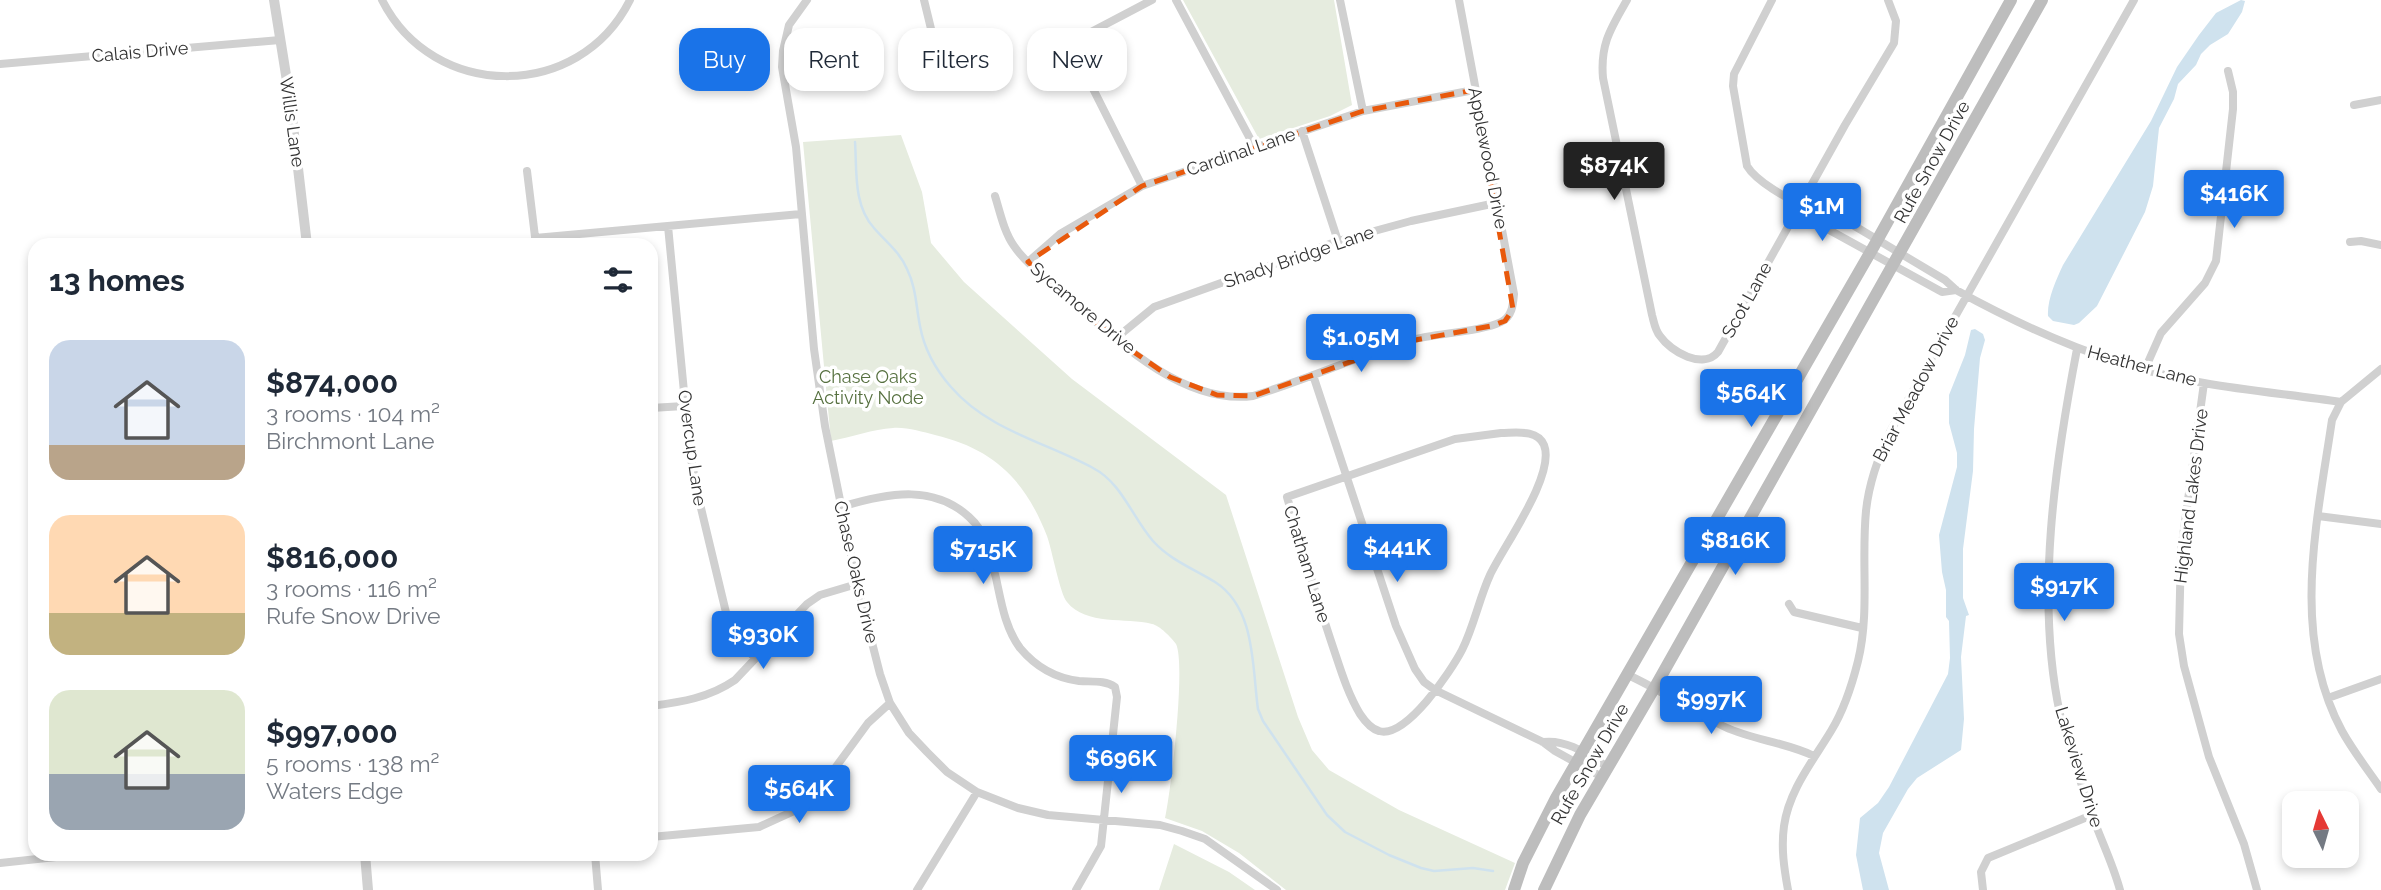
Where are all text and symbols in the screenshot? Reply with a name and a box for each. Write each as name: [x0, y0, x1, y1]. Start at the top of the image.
chip: Buy: [679, 28, 770, 91]
chip: Rent: [784, 28, 884, 91]
chip: Filters: [898, 28, 1013, 91]
chip: New: [1027, 28, 1127, 91]
street label: Calais Drive: [91, 37, 190, 66]
street label: Willis Lane: [276, 75, 309, 169]
street label: Applewood Drive: [1464, 85, 1513, 231]
street label: Rufe Snow Drive: [1889, 97, 1974, 227]
street label: Cardinal Lane: [1184, 123, 1299, 180]
pin: $874K: [1565, 142, 1663, 202]
text: $874K: [1579, 151, 1649, 178]
pin: $416K: [2185, 170, 2283, 230]
text: $416K: [2200, 179, 2268, 206]
pin: $1M: [1788, 184, 1856, 243]
text: $1M: [1799, 192, 1845, 219]
street label: Shady Bridge Lane: [1221, 221, 1377, 292]
street label: Sycamore Drive: [1026, 257, 1141, 358]
street label: Scot Lane: [1717, 258, 1776, 341]
icon: filters: [599, 261, 637, 299]
text: 13 homes: [49, 263, 185, 298]
street label: Briar Meadow Drive: [1868, 312, 1963, 465]
pin: $1.05M: [1304, 314, 1418, 374]
text: $1.05M: [1322, 323, 1400, 350]
street label: Heather Lane: [2085, 341, 2200, 390]
text: $874,000: [266, 365, 398, 400]
park label: Chase Oaks Activity Node: [812, 366, 924, 408]
icon: home: [105, 368, 189, 452]
pin: $564K: [1702, 370, 1800, 429]
text: $564K: [1716, 378, 1786, 405]
street label: Overcup Lane: [674, 389, 711, 508]
text: 3 rooms · 104 m²: [266, 400, 440, 427]
street label: Highland Lakes Drive: [2169, 407, 2212, 585]
text: Birchmont Lane: [266, 427, 435, 454]
street label: Chase Oaks Drive: [830, 499, 883, 646]
street label: Chatham Lane: [1280, 503, 1335, 625]
pin: $816K: [1686, 518, 1784, 577]
pin: $441K: [1348, 524, 1446, 584]
pin: $715K: [934, 526, 1032, 586]
text: $816K: [1700, 526, 1770, 553]
text: $441K: [1363, 533, 1431, 560]
text: $715K: [950, 535, 1016, 562]
text: $816,000: [266, 540, 398, 575]
icon: home: [105, 543, 189, 627]
pin: $917K: [2015, 564, 2113, 623]
text: $917K: [2030, 572, 2098, 599]
text: 3 rooms · 116 m²: [266, 575, 437, 602]
text: Rufe Snow Drive: [266, 602, 441, 629]
pin: $930K: [714, 612, 812, 671]
text: $930K: [728, 620, 798, 647]
pin: $997K: [1662, 676, 1760, 736]
text: $997K: [1676, 685, 1746, 712]
street label: Rufe Snow Drive: [1546, 699, 1633, 828]
street label: Lakeview Drive: [2051, 704, 2108, 830]
text: $997,000: [266, 715, 398, 750]
icon: home: [105, 718, 189, 802]
pin: $696K: [1072, 736, 1170, 795]
text: $696K: [1085, 744, 1157, 771]
text: 5 rooms · 138 m²: [266, 750, 440, 777]
pin: $564K: [750, 766, 848, 825]
text: $564K: [764, 774, 834, 801]
text: Waters Edge: [266, 777, 403, 804]
north arrow: [2282, 791, 2359, 868]
map controls: [2282, 791, 2359, 868]

